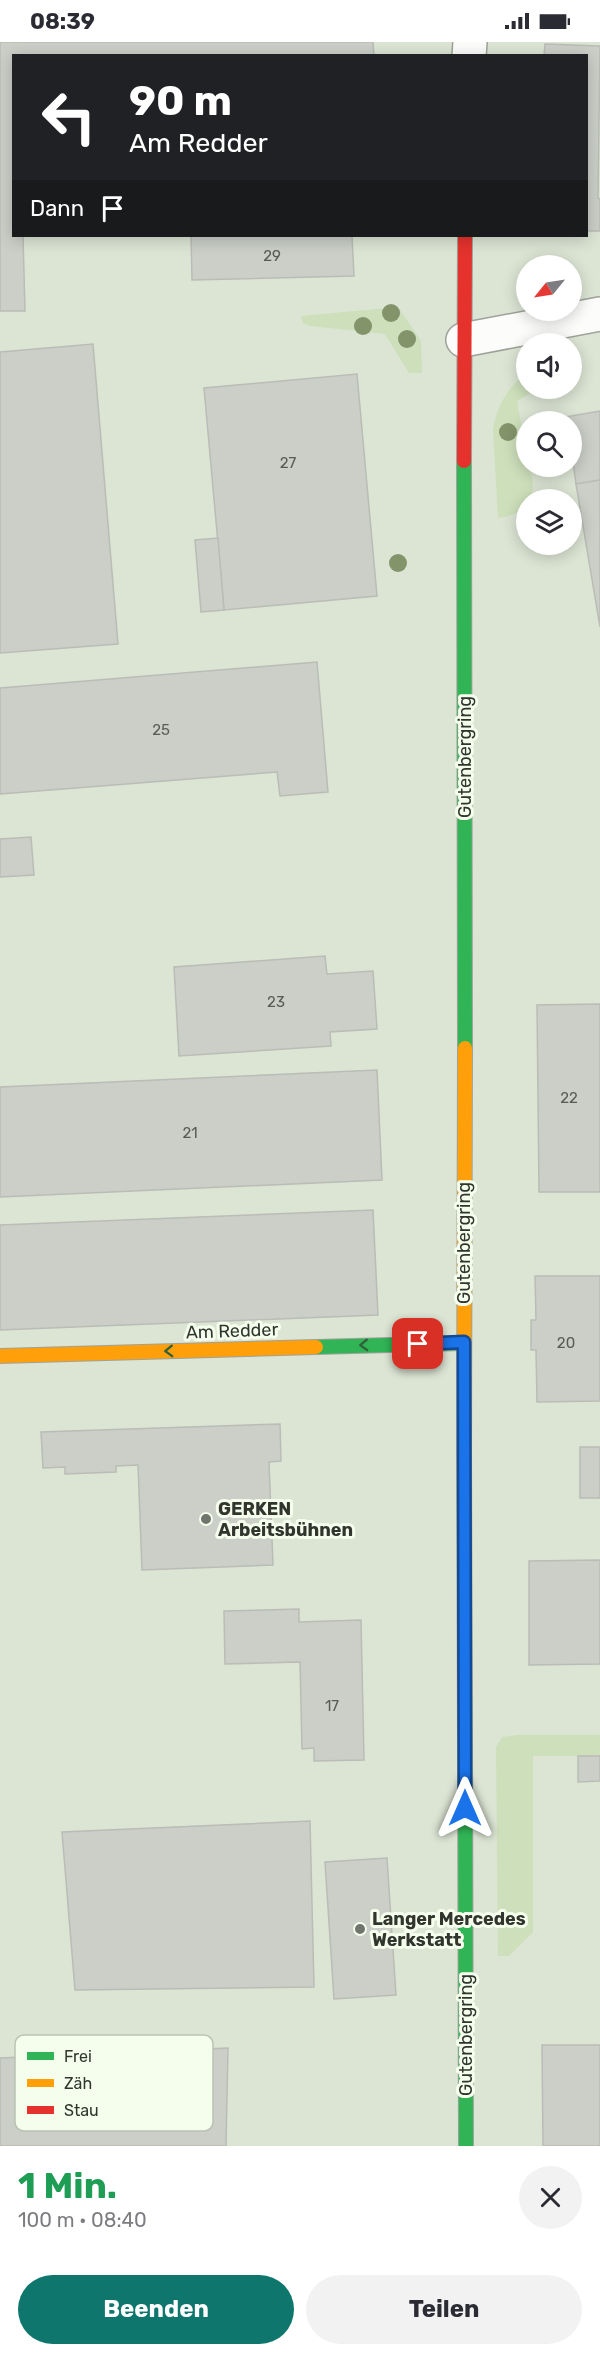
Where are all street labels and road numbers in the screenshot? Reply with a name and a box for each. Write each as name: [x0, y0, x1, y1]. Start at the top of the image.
street label: Gutenbergring: [454, 696, 476, 818]
street label: Gutenbergring: [453, 1182, 475, 1304]
street label: Am Redder: [185, 1318, 279, 1344]
street label: Gutenbergring: [455, 1974, 477, 2096]

